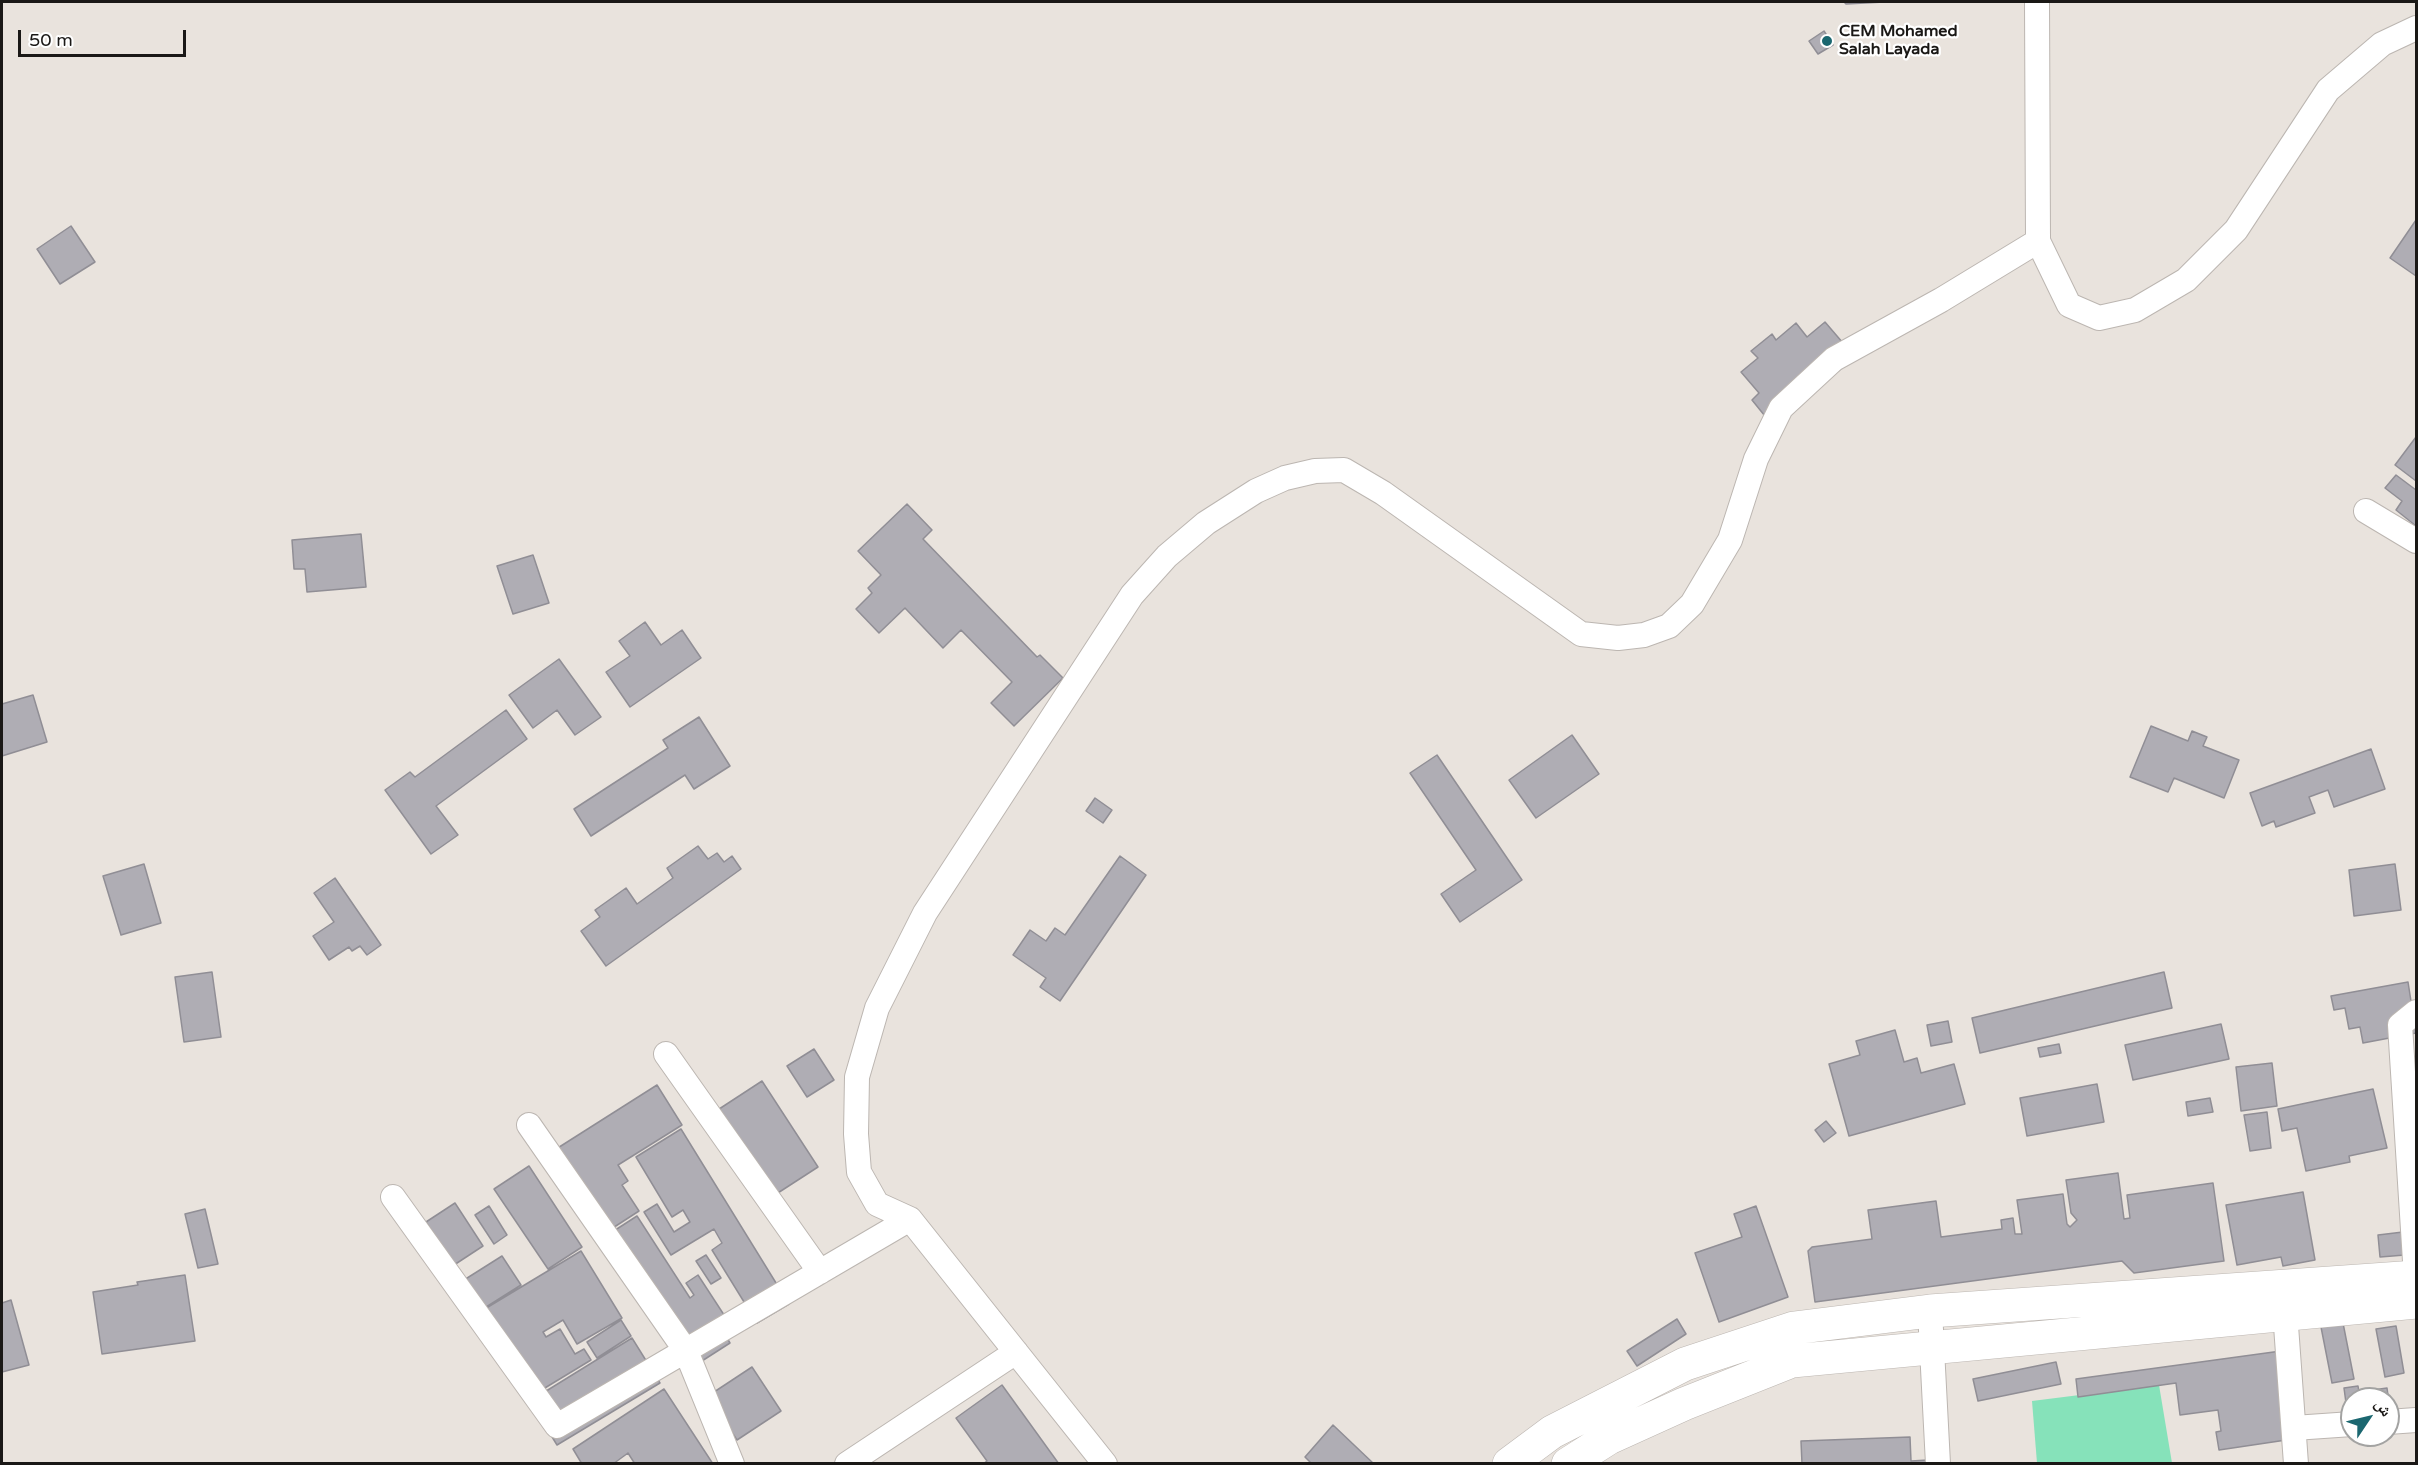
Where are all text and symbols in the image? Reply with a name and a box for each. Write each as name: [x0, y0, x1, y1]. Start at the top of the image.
scale bar: [21, 18, 189, 56]
place label: CEM Mohamed Salah Layada: [1839, 22, 1957, 60]
text: 50 m: [29, 29, 73, 51]
marker: CEM Mohamed Salah Layada: [1820, 34, 1834, 48]
north arrow: [2340, 1387, 2400, 1447]
text: ش: [2370, 1395, 2396, 1421]

